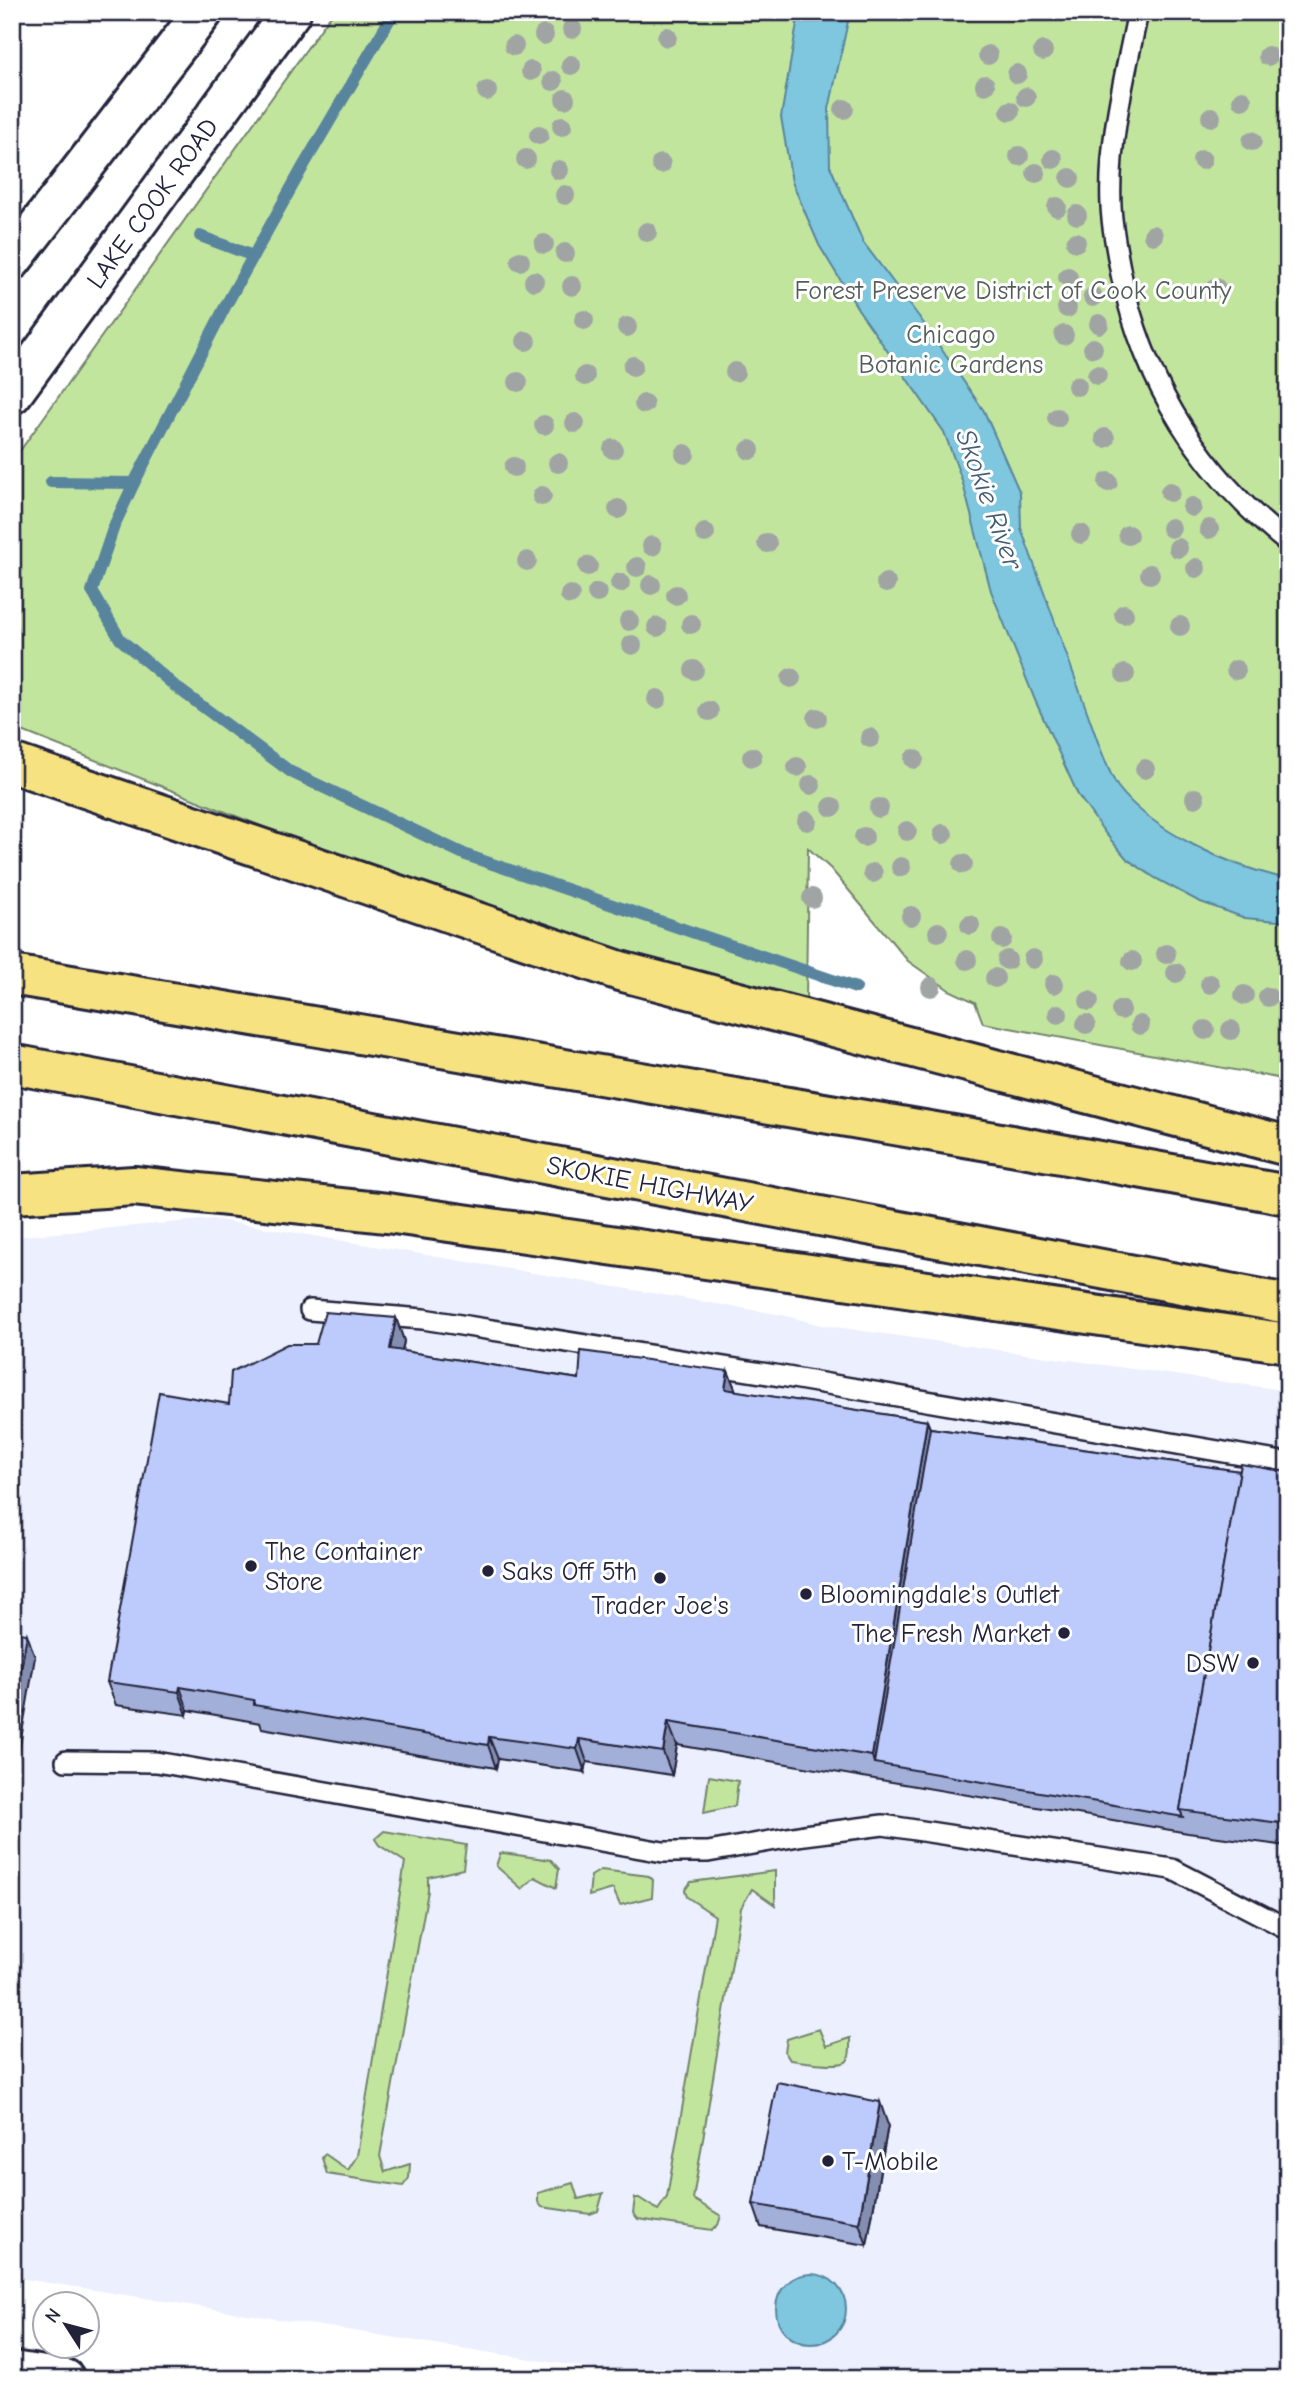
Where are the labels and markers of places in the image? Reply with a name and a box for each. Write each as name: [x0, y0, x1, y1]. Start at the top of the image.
place label: The Container Store: [265, 1537, 423, 1597]
place label: Saks Off 5th: [502, 1557, 637, 1587]
marker: The Container Store: [243, 1558, 259, 1574]
marker: Saks Off 5th: [480, 1563, 496, 1579]
marker: Trader Joe's: [652, 1570, 668, 1586]
place label: Bloomingdale's Outlet: [820, 1580, 1061, 1610]
marker: Bloomingdale's Outlet: [798, 1586, 814, 1602]
place label: Trader Joe's: [591, 1591, 729, 1621]
place label: The Fresh Market: [851, 1619, 1052, 1649]
marker: The Fresh Market: [1056, 1625, 1072, 1641]
place label: DSW: [1186, 1649, 1239, 1679]
marker: DSW: [1245, 1655, 1261, 1671]
place label: T-Mobile: [842, 2147, 938, 2177]
marker: T-Mobile: [820, 2153, 836, 2169]

